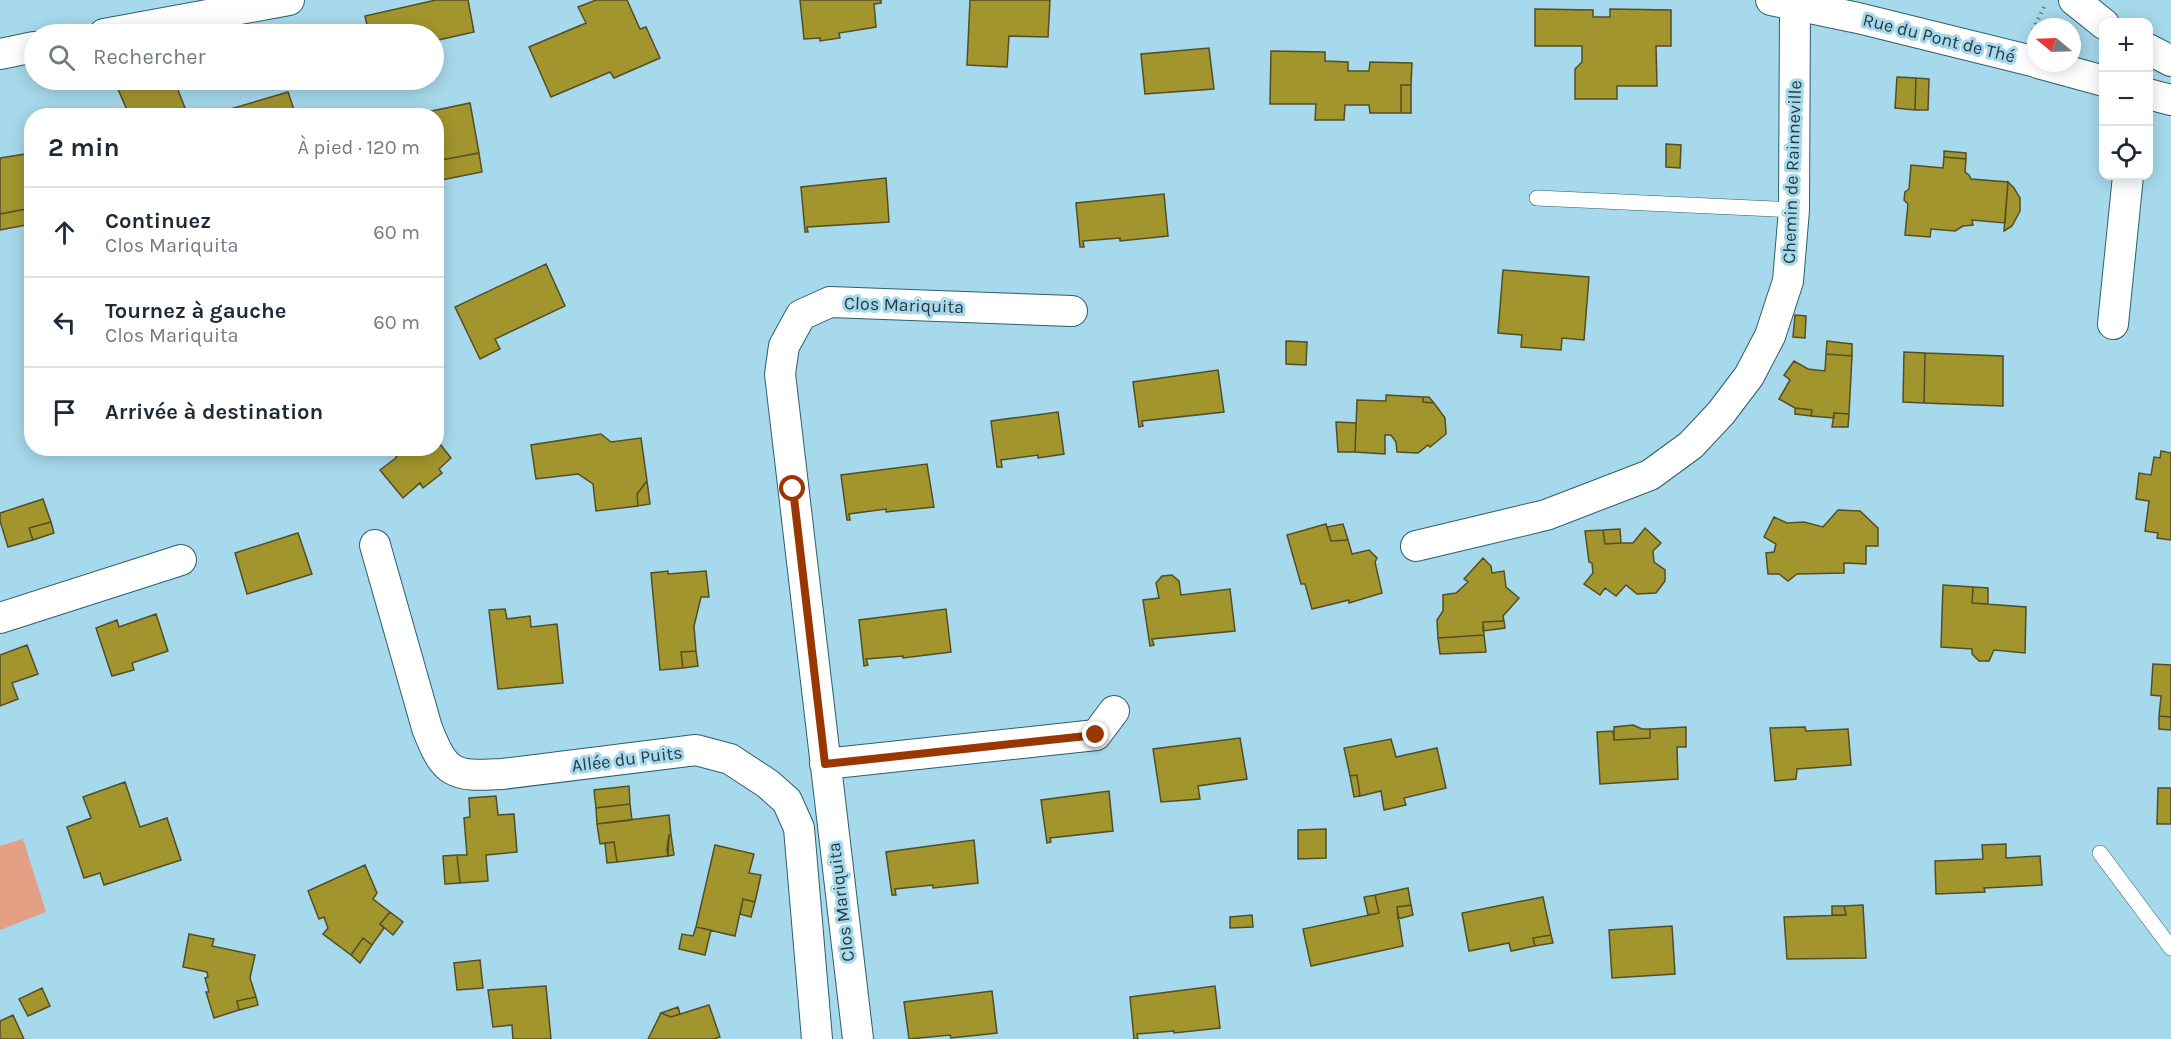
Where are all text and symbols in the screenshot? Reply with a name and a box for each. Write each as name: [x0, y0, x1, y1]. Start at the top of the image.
street label: Rue du Pont de Thé: [1861, 8, 2017, 68]
north arrow: [2027, 18, 2081, 72]
map controls: [2099, 18, 2153, 180]
button: +: [2099, 18, 2153, 72]
search box: [24, 24, 444, 90]
icon: search: [45, 41, 78, 74]
text: Rechercher: [93, 44, 206, 70]
button: −: [2099, 72, 2153, 126]
street label: Chemin de Rainneville: [1778, 80, 1806, 264]
button: locate: [2099, 126, 2153, 180]
text: 2 min: [48, 132, 120, 163]
text: À pied · 120 m: [297, 136, 420, 159]
text: Continuez: [105, 208, 211, 234]
icon: ahead: [48, 216, 81, 249]
text: 60 m: [373, 221, 420, 244]
text: Clos Mariquita: [105, 234, 238, 257]
street label: Clos Mariquita: [844, 292, 964, 318]
text: Tournez à gauche: [105, 298, 286, 324]
icon: left: [48, 306, 81, 339]
text: 60 m: [373, 311, 420, 334]
text: Clos Mariquita: [105, 324, 238, 347]
icon: arrive: [48, 396, 81, 429]
text: Arrivée à destination: [105, 399, 323, 425]
route start: [779, 475, 805, 501]
route end: [1082, 721, 1108, 747]
street label: Allée du Puits: [570, 741, 684, 777]
street label: Clos Mariquita: [823, 841, 859, 963]

